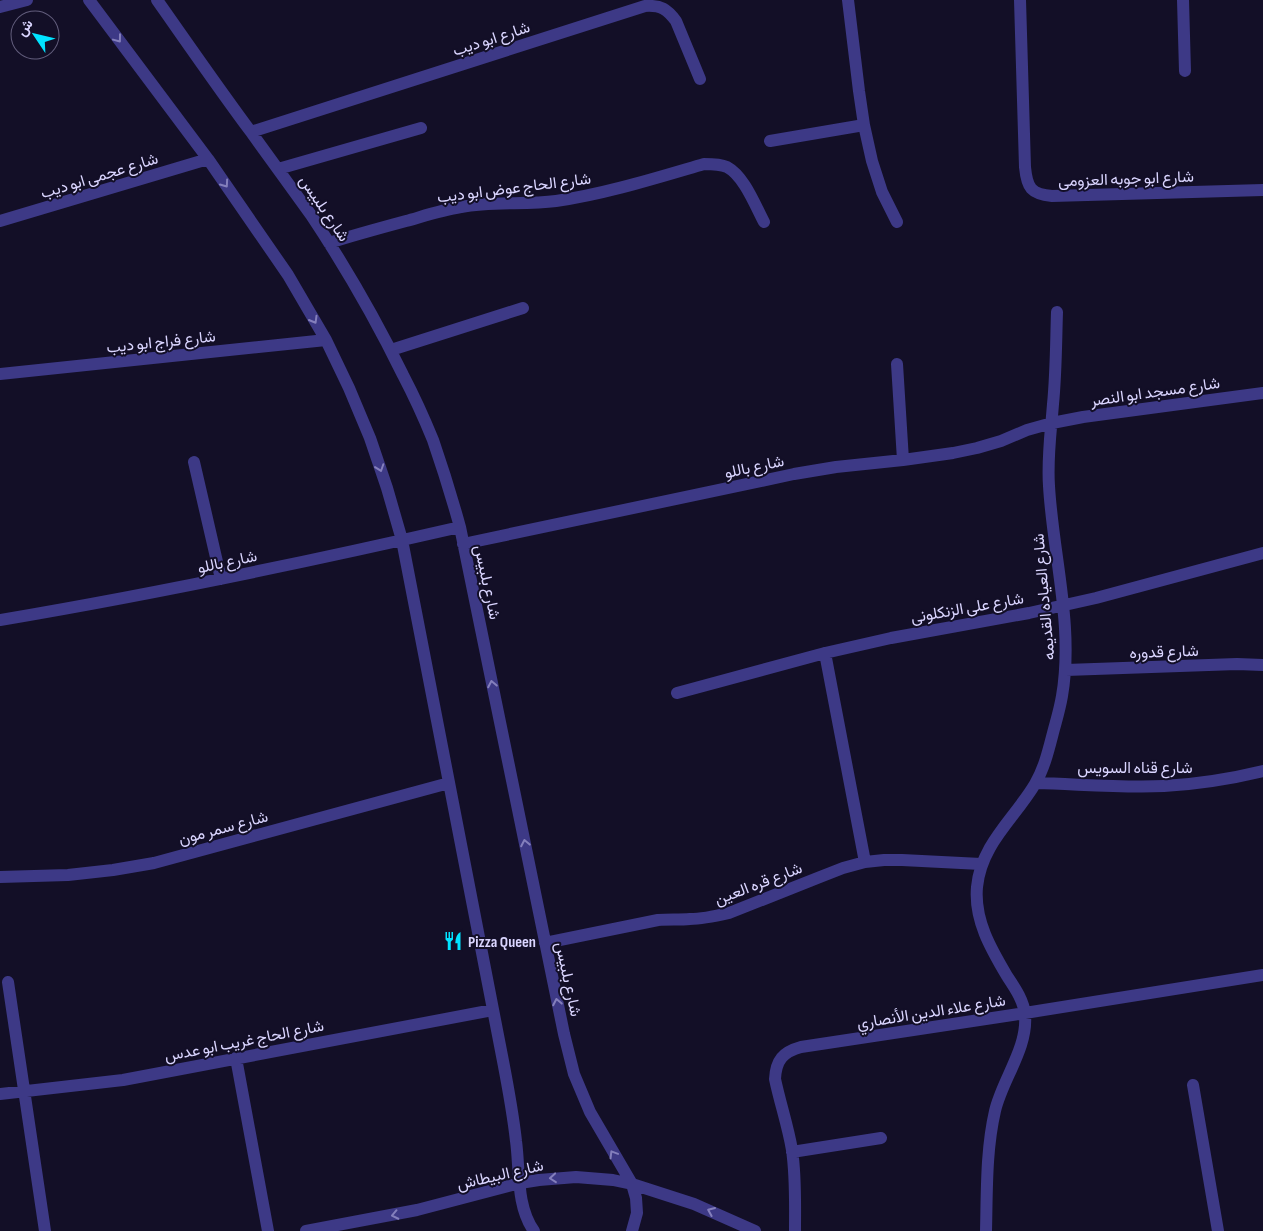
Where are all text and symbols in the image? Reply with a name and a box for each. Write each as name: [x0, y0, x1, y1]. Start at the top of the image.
north arrow: [10, 10, 60, 60]
text: ش: [13, 16, 37, 40]
street label: شارع ابو ديب: [450, 18, 533, 62]
one-way arrow: [112, 33, 121, 43]
street label: شارع عجمى ابو ديب: [38, 150, 161, 204]
street label: شارع ابو جوبه العزومى: [1058, 168, 1194, 192]
street label: شارع الحاج عوض ابو ديب: [436, 170, 592, 208]
street label: شارع بلبيس: [294, 172, 353, 246]
one-way arrow: [219, 178, 228, 188]
one-way arrow: [307, 314, 317, 323]
street label: شارع فراج ابو ديب: [106, 327, 217, 359]
street label: شارع مسجد ابو النصر: [1088, 374, 1221, 412]
street label: شارع باللو: [723, 452, 786, 484]
one-way arrow: [374, 463, 384, 471]
street label: شارع العياده القديمه: [1029, 533, 1060, 661]
street label: شارع بلبيس: [468, 543, 504, 622]
street label: شارع باللو: [196, 547, 259, 579]
street label: شارع على الزنكلونى: [909, 589, 1025, 629]
street label: شارع قدوره: [1129, 642, 1199, 664]
one-way arrow: [487, 680, 498, 689]
street label: شارع قناه السويس: [1077, 759, 1193, 779]
street label: شارع سمر مون: [177, 807, 270, 850]
one-way arrow: [520, 839, 530, 848]
street label: شارع قره العين: [712, 859, 805, 911]
restaurant icon: Pizza Queen: [442, 930, 464, 952]
place label: Pizza Queen: [468, 933, 536, 952]
street label: شارع بلبيس: [549, 940, 585, 1019]
street label: شارع علاء الدين الأنصاري: [856, 991, 1007, 1037]
one-way arrow: [553, 998, 563, 1007]
street label: شارع الحاج غريب ابو عدس: [163, 1017, 326, 1067]
one-way arrow: [610, 1150, 620, 1159]
street label: شارع البيطاش: [455, 1156, 546, 1196]
one-way arrow: [549, 1173, 557, 1184]
one-way arrow: [707, 1207, 715, 1217]
one-way arrow: [391, 1209, 400, 1219]

